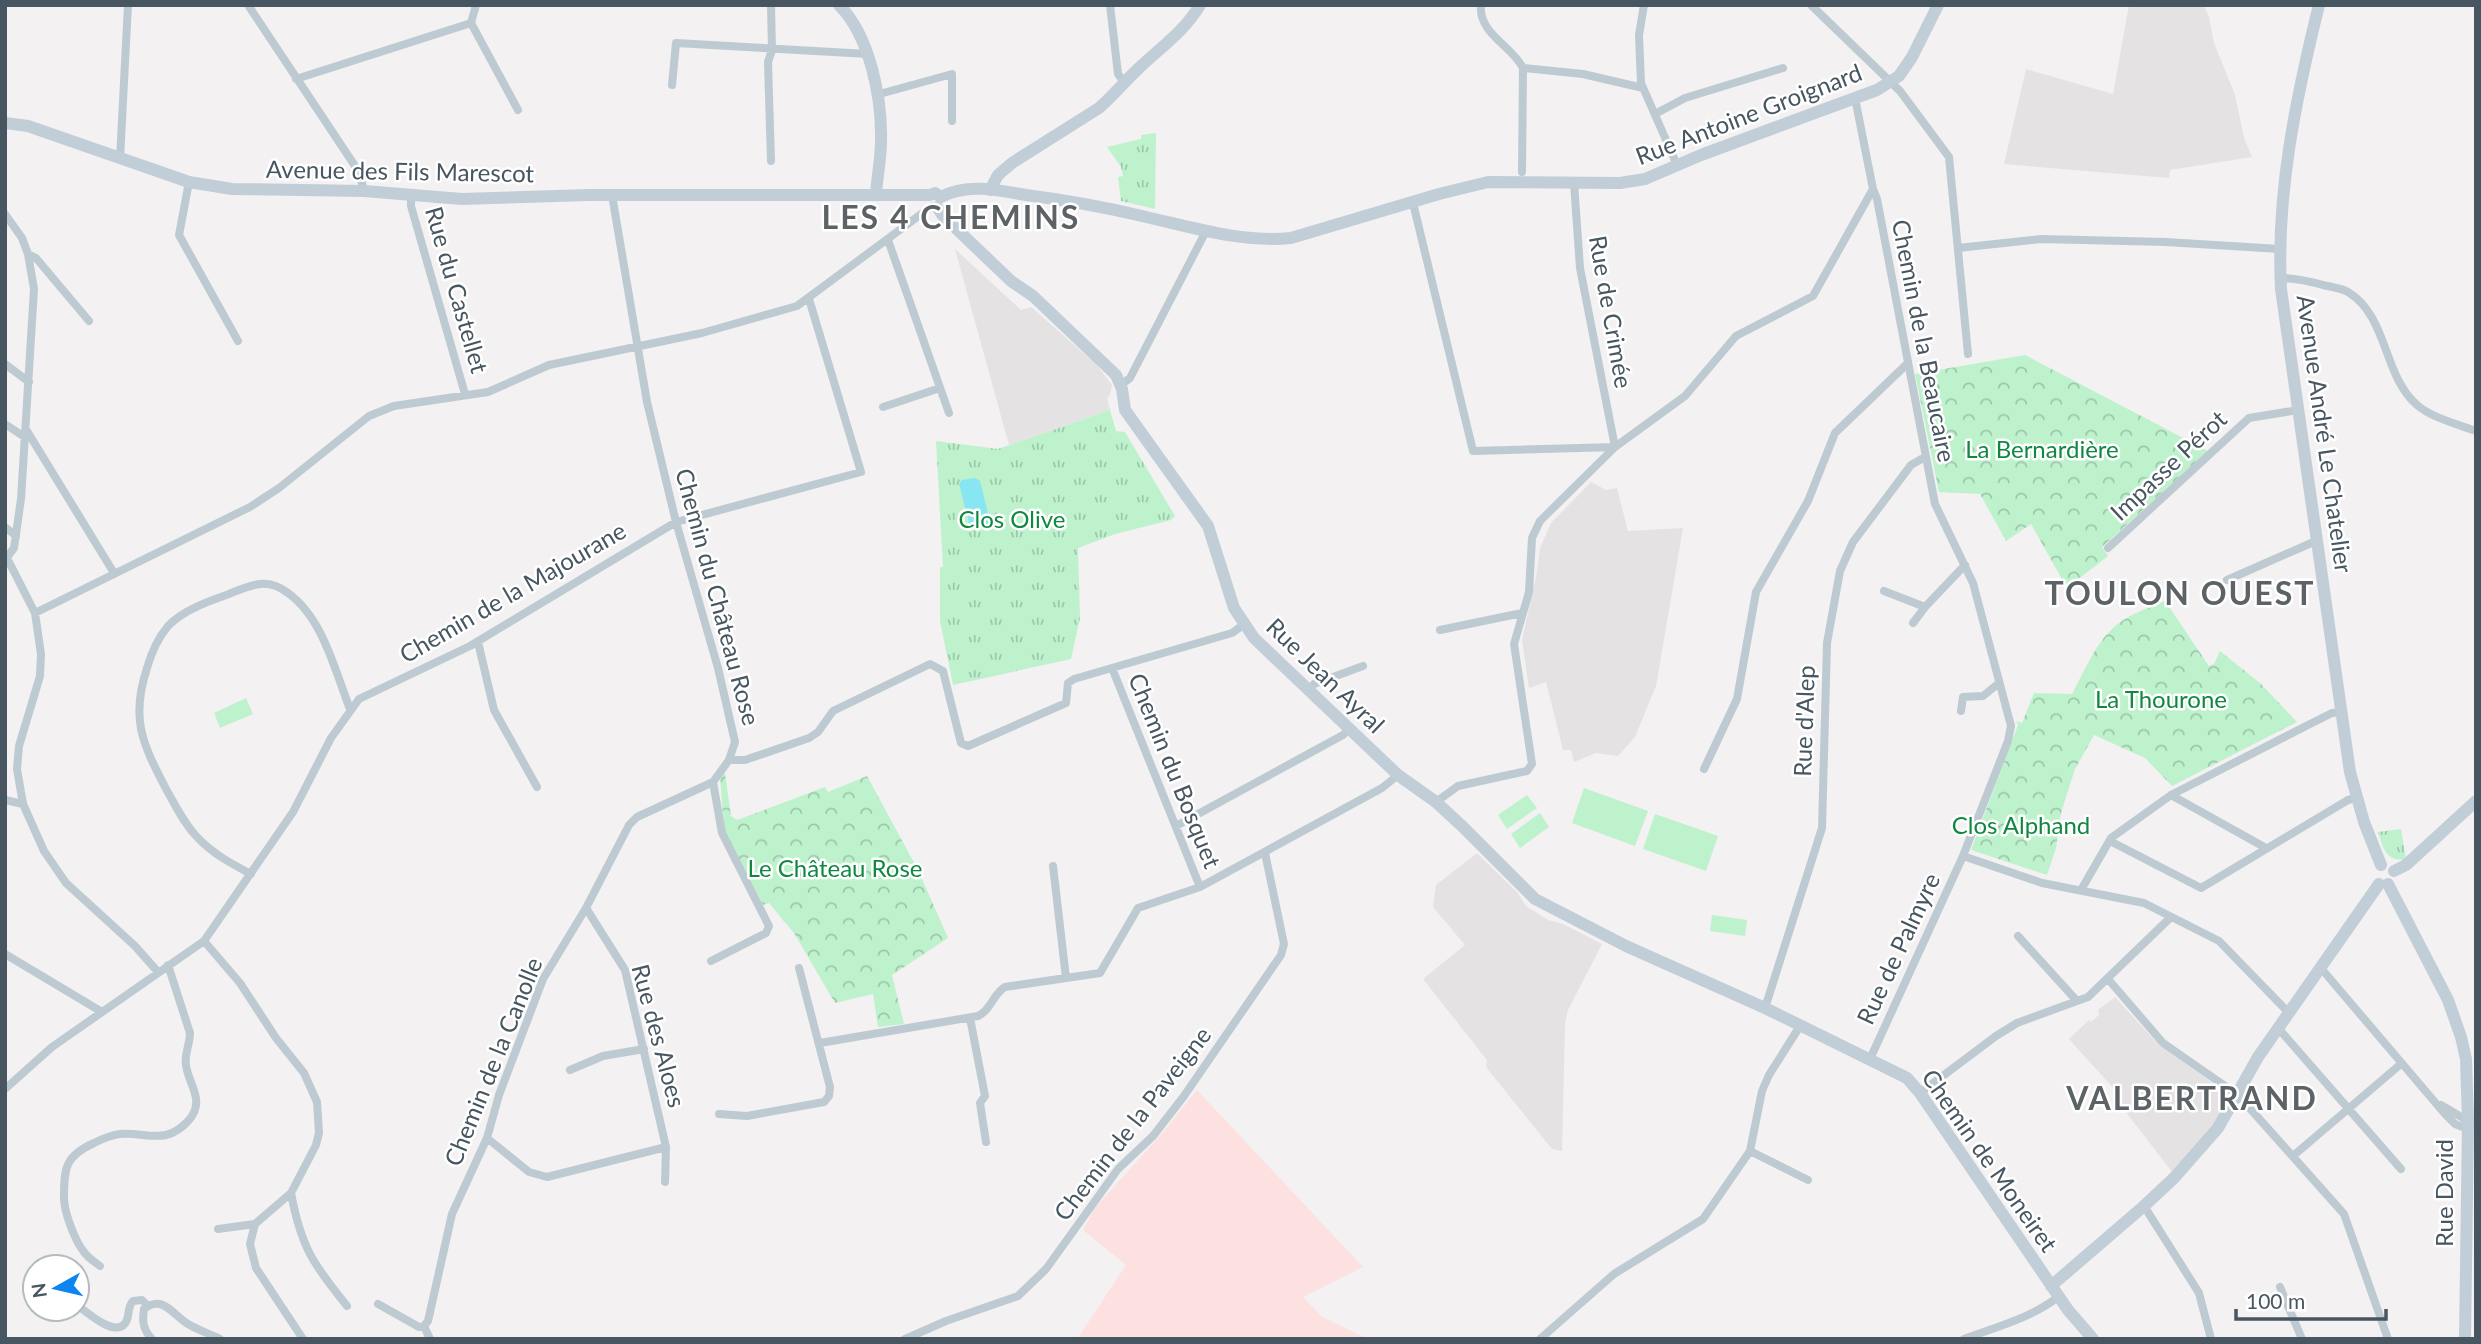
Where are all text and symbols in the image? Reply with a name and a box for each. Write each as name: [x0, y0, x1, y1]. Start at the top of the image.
street label: Rue Antoine Groignard: [1631, 57, 1866, 170]
street label: Avenue des Fils Marescot: [266, 154, 535, 187]
district label: LES 4 CHEMINS: [822, 197, 1080, 236]
street label: Rue du Castellet: [420, 203, 495, 377]
street label: Chemin de la Beaucaire: [1887, 217, 1962, 464]
street label: Rue de Crimée: [1584, 233, 1639, 390]
street label: Avenue André Le Chatelier: [2292, 293, 2359, 575]
street label: Impasse Pérot: [2104, 404, 2232, 526]
park label: La Bernardière: [1965, 434, 2119, 463]
street label: Chemin du Château Rose: [670, 465, 767, 728]
park label: Clos Olive: [959, 504, 1065, 533]
street label: Chemin de la Majourane: [394, 515, 630, 668]
district label: TOULON OUEST: [2045, 573, 2315, 612]
street label: Rue Jean Ayral: [1261, 611, 1391, 738]
street label: Rue d'Alep: [1787, 665, 1820, 777]
street label: Chemin du Bosquet: [1123, 669, 1228, 872]
park label: La Thourone: [2095, 684, 2227, 713]
park label: Clos Alphand: [1952, 810, 2090, 839]
park label: Le Château Rose: [747, 853, 923, 882]
street label: Rue de Palmyre: [1850, 868, 1945, 1029]
street label: Chemin de la Canolle: [438, 953, 548, 1170]
street label: Rue des Aloes: [626, 961, 692, 1110]
street label: Chemin de la Paveigne: [1047, 1020, 1216, 1226]
street label: Chemin de Moneiret: [1916, 1063, 2064, 1257]
district label: VALBERTRAND: [2065, 1078, 2318, 1117]
street label: Rue David: [2429, 1139, 2458, 1247]
north arrow: [21, 1253, 91, 1323]
scale bar: [2236, 1278, 2386, 1322]
text: N: [26, 1282, 51, 1299]
text: 100 m: [2246, 1288, 2305, 1313]

